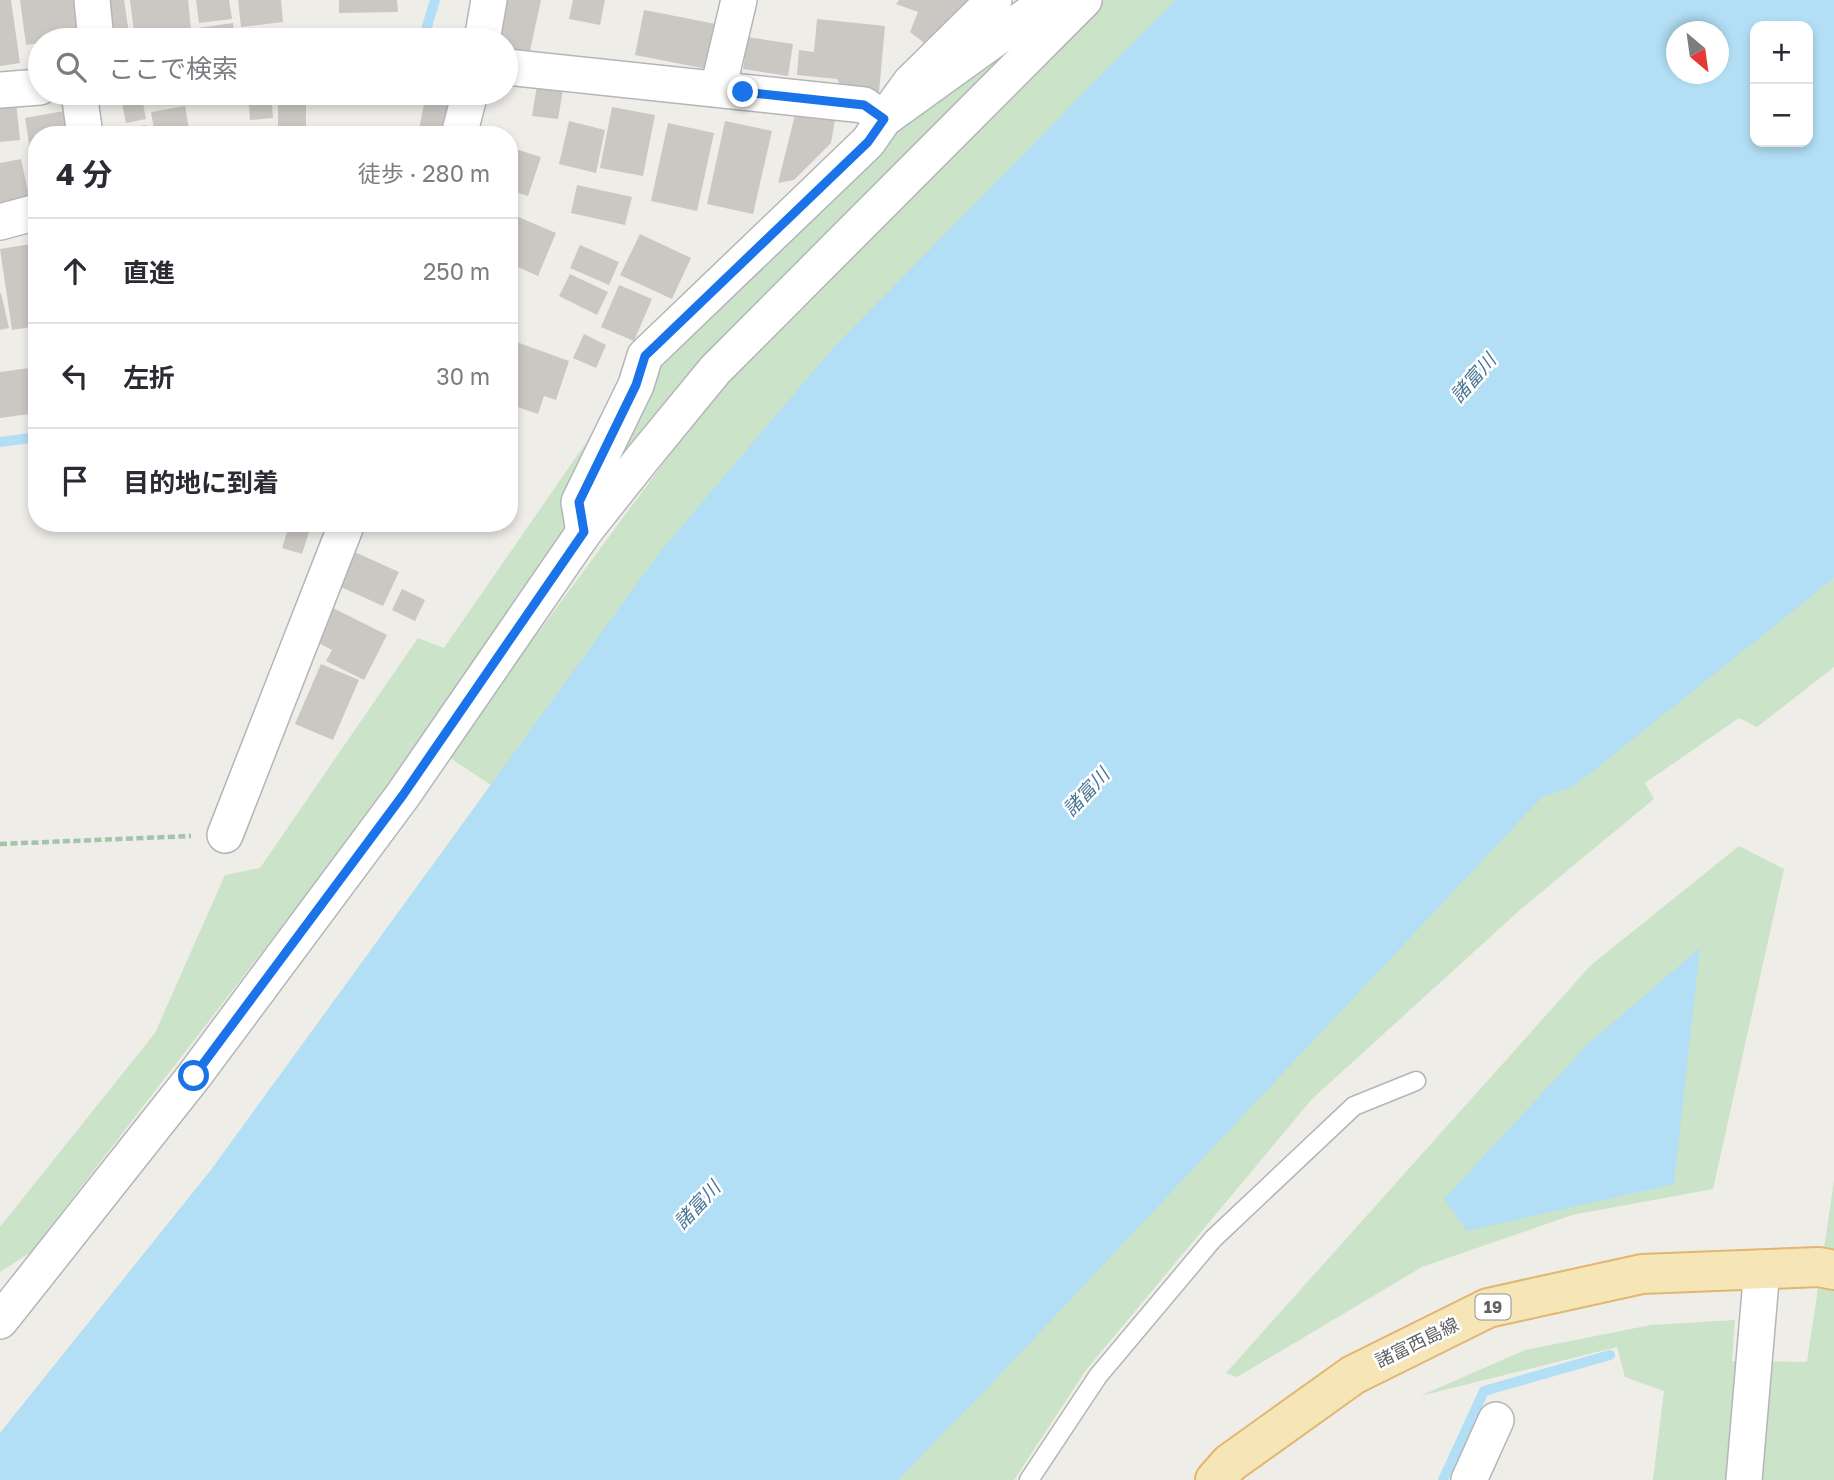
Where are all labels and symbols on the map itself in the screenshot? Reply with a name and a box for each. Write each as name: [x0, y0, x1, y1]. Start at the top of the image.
north arrow: [1666, 21, 1729, 84]
route end: [727, 76, 758, 107]
water label: 諸富川: [1445, 347, 1501, 407]
water label: 諸富川: [1058, 762, 1115, 820]
route start: [178, 1060, 209, 1091]
water label: 諸富川: [669, 1175, 726, 1233]
road number: 19: [1476, 1294, 1510, 1320]
street label: 諸富西島線: [1371, 1312, 1462, 1372]

